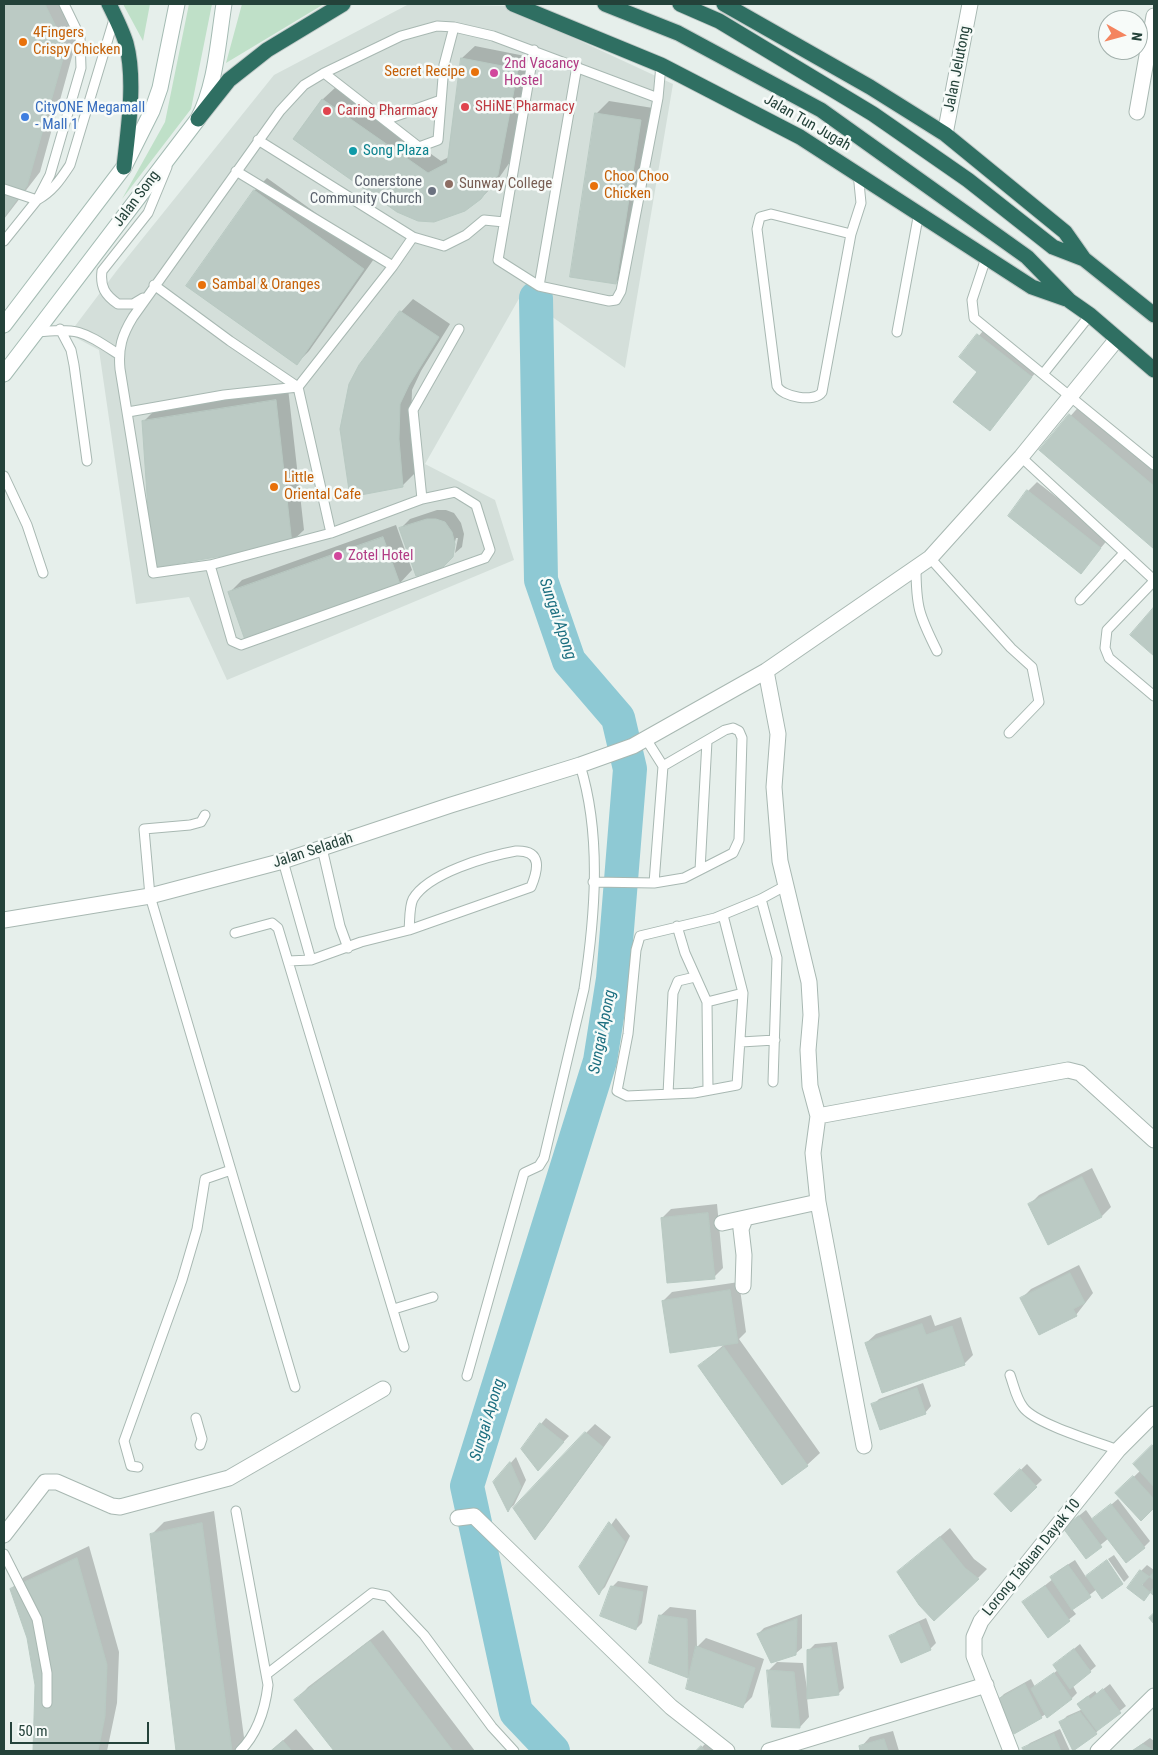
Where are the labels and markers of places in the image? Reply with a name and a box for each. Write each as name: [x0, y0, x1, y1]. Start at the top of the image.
place label: 4Fingers Crispy Chicken: [33, 24, 120, 59]
marker: 4Fingers Crispy Chicken: [17, 36, 29, 48]
place label: 2nd Vacancy Hostel: [504, 55, 579, 90]
place label: Secret Recipe: [384, 63, 465, 81]
marker: Secret Recipe: [469, 66, 481, 78]
marker: 2nd Vacancy Hostel: [488, 67, 500, 79]
place label: SHiNE Pharmacy: [475, 98, 575, 116]
place label: CityONE Megamall - Mall 1: [35, 99, 145, 134]
marker: SHiNE Pharmacy: [459, 101, 471, 113]
place label: Caring Pharmacy: [337, 102, 438, 120]
marker: Caring Pharmacy: [321, 105, 333, 117]
marker: CityONE Megamall - Mall 1: [19, 111, 31, 123]
place label: Song Plaza: [363, 142, 429, 160]
marker: Song Plaza: [347, 145, 359, 157]
place label: Choo Choo Chicken: [604, 168, 669, 203]
place label: Conerstone Community Church: [310, 173, 422, 208]
place label: Sunway College: [459, 175, 552, 193]
marker: Sunway College: [443, 178, 455, 190]
marker: Choo Choo Chicken: [588, 180, 600, 192]
marker: Conerstone Community Church: [426, 185, 438, 197]
place label: Sambal & Oranges: [212, 276, 320, 294]
marker: Sambal & Oranges: [196, 279, 208, 291]
place label: Little Oriental Cafe: [284, 469, 361, 504]
marker: Little Oriental Cafe: [268, 481, 280, 493]
place label: Zotel Hotel: [348, 547, 413, 565]
marker: Zotel Hotel: [332, 550, 344, 562]

